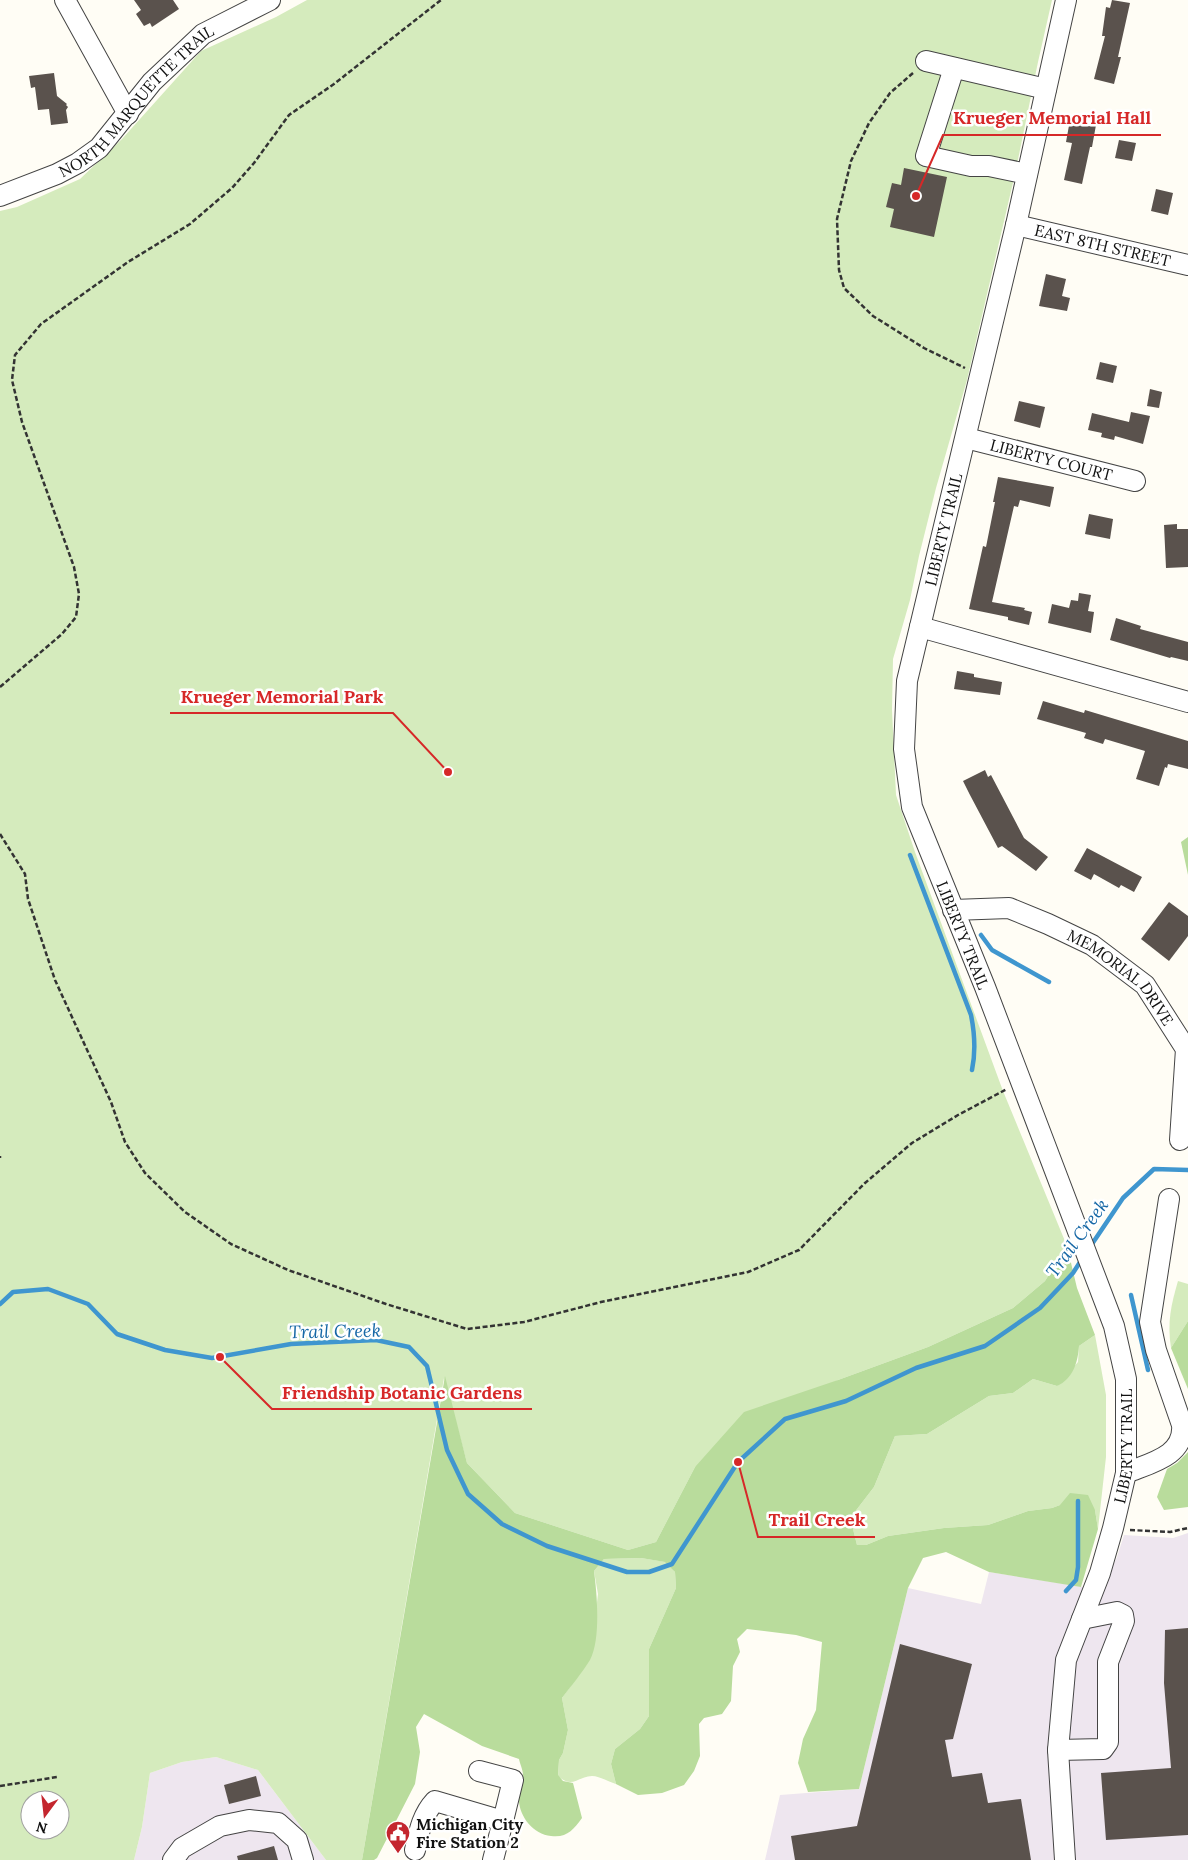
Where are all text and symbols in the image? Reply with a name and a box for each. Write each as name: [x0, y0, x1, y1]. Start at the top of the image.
street label: NORTH MARQUETTE TRAIL: [55, 20, 217, 181]
callout: Krueger Memorial Hall: [943, 102, 1161, 135]
text: Krueger Memorial Hall: [953, 106, 1151, 129]
street label: EAST 8TH STREET: [1033, 220, 1173, 271]
street label: LIBERTY COURT: [988, 435, 1115, 485]
street label: LIBERTY TRAIL: [920, 471, 966, 588]
callout: Krueger Memorial Park: [170, 680, 393, 713]
text: Krueger Memorial Park: [181, 685, 384, 708]
street label: LIBERTY TRAIL: [932, 878, 994, 992]
street label: MEMORIAL DRIVE: [1064, 925, 1178, 1029]
water label: Trail Creek: [1041, 1194, 1113, 1282]
water label: Trail Creek: [289, 1319, 381, 1343]
callout: Friendship Botanic Gardens: [272, 1376, 532, 1409]
text: Friendship Botanic Gardens: [282, 1381, 522, 1404]
street label: LIBERTY TRAIL: [1109, 1389, 1137, 1505]
callout: Trail Creek: [758, 1504, 875, 1537]
text: Trail Creek: [769, 1508, 866, 1531]
north arrow: [20, 1790, 70, 1840]
place label: Michigan City Fire Station 2: [416, 1814, 523, 1852]
text: N: [34, 1817, 49, 1838]
public building icon: Michigan City Fire Station 2: [385, 1820, 411, 1854]

